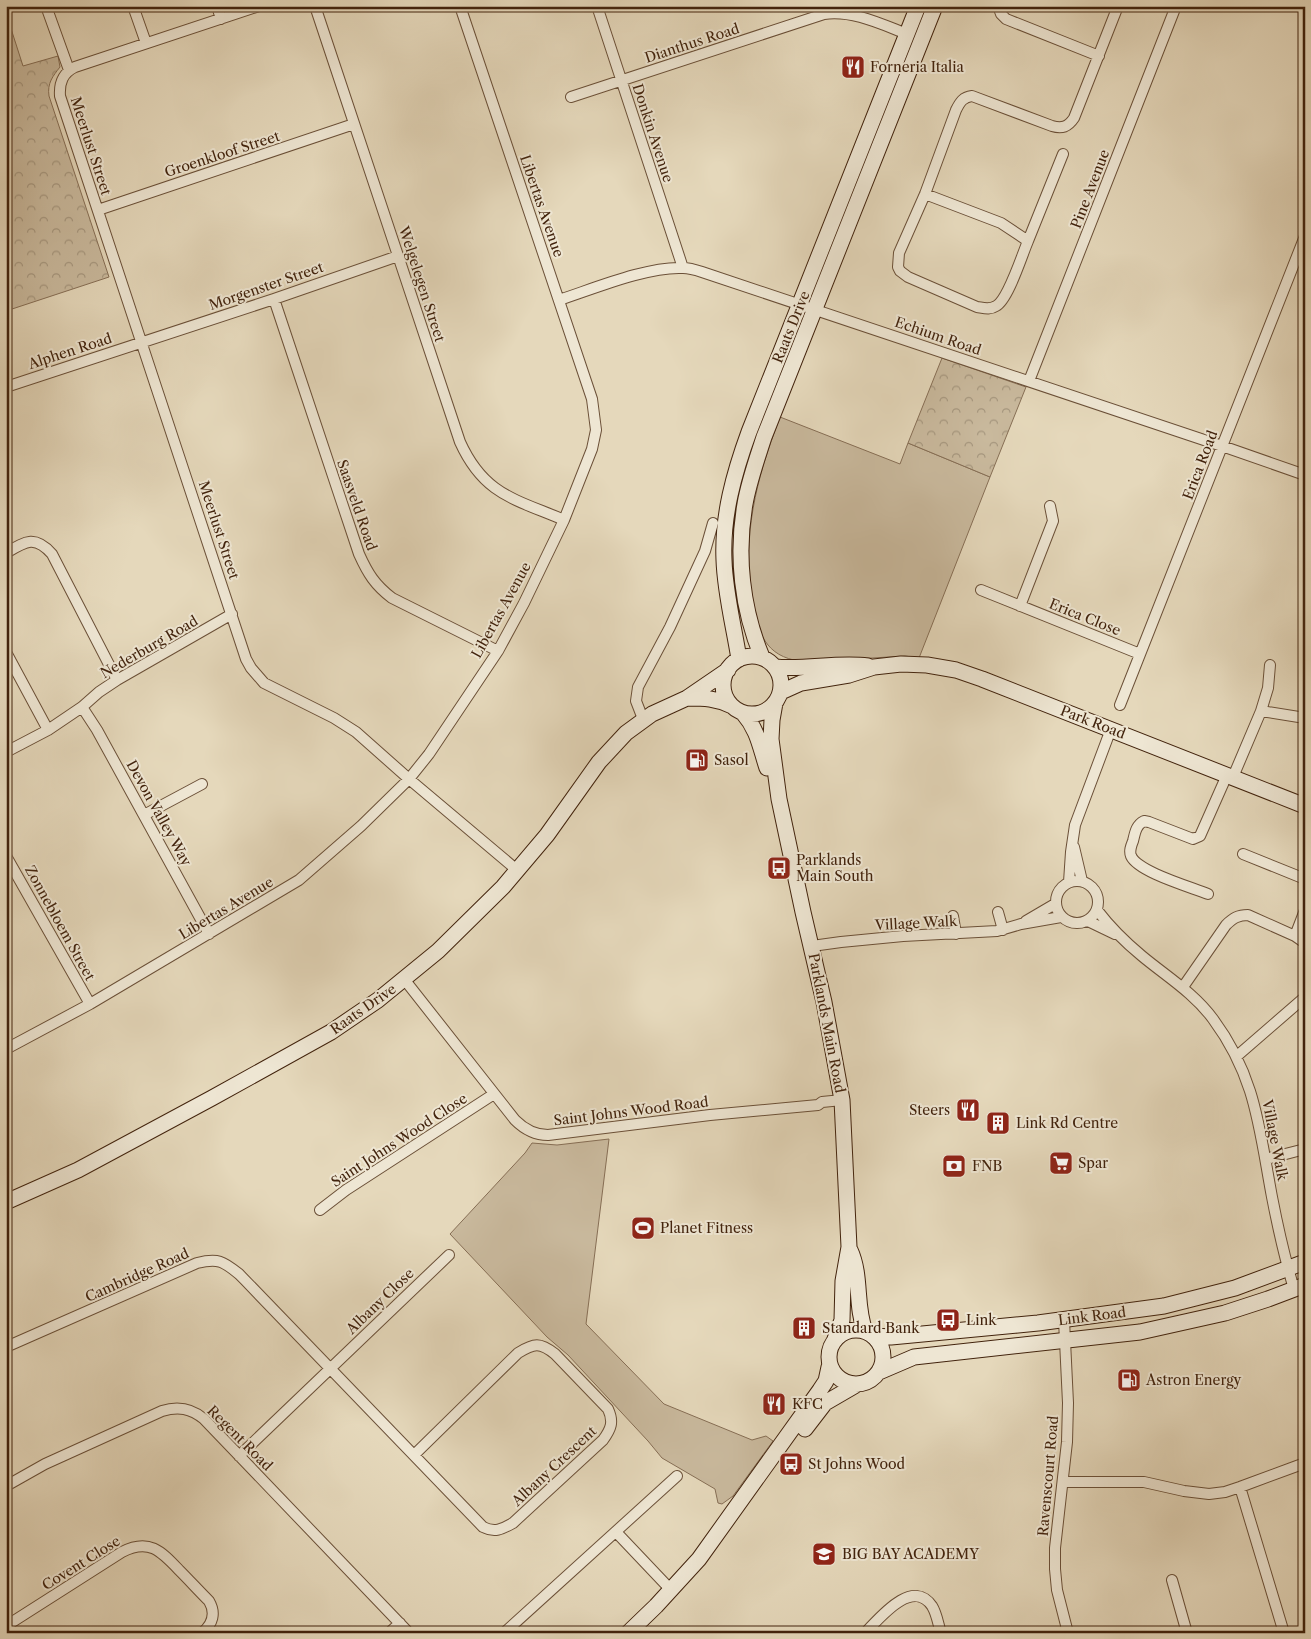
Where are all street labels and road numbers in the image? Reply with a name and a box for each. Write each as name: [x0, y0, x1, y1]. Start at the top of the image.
street label: Dianthus Road: [642, 19, 742, 67]
street label: Donkin Avenue: [629, 81, 677, 185]
street label: Meerlust Street: [67, 94, 115, 198]
street label: Groenkloof Street: [162, 127, 282, 181]
street label: Pine Avenue: [1067, 147, 1113, 231]
street label: Libertas Avenue: [516, 152, 568, 260]
street label: Welgelegen Street: [394, 223, 449, 344]
street label: Morgenster Street: [206, 258, 326, 314]
street label: Raats Drive: [768, 288, 814, 366]
street label: Echium Road: [892, 313, 984, 359]
street label: Alphen Road: [25, 329, 115, 373]
street label: Erica Road: [1179, 427, 1222, 502]
street label: Saasveld Road: [333, 457, 381, 553]
street label: Meerlust Street: [195, 478, 243, 582]
street label: Libertas Avenue: [467, 559, 535, 661]
street label: Erica Close: [1047, 594, 1124, 640]
street label: Nederburg Road: [97, 611, 202, 682]
street label: Park Road: [1058, 701, 1129, 743]
street label: Devon Valley Way: [122, 757, 196, 869]
street label: Zonnebloem Street: [21, 862, 99, 984]
street label: Libertas Avenue: [176, 873, 277, 943]
street label: Village Walk: [874, 912, 958, 934]
street label: Parklands Main Road: [805, 952, 849, 1095]
street label: Raats Drive: [327, 980, 399, 1038]
street label: Saint Johns Wood Close: [328, 1089, 471, 1191]
street label: Saint Johns Wood Road: [553, 1093, 710, 1129]
street label: Village Walk: [1258, 1097, 1292, 1183]
street label: Cambridge Road: [82, 1244, 192, 1306]
street label: Albany Close: [342, 1264, 418, 1339]
street label: Link Road: [1057, 1303, 1127, 1329]
street label: Regent Road: [203, 1401, 277, 1475]
street label: Ravenscourt Road: [1034, 1415, 1062, 1537]
street label: Albany Crescent: [507, 1422, 600, 1511]
street label: Covent Close: [39, 1532, 124, 1594]

